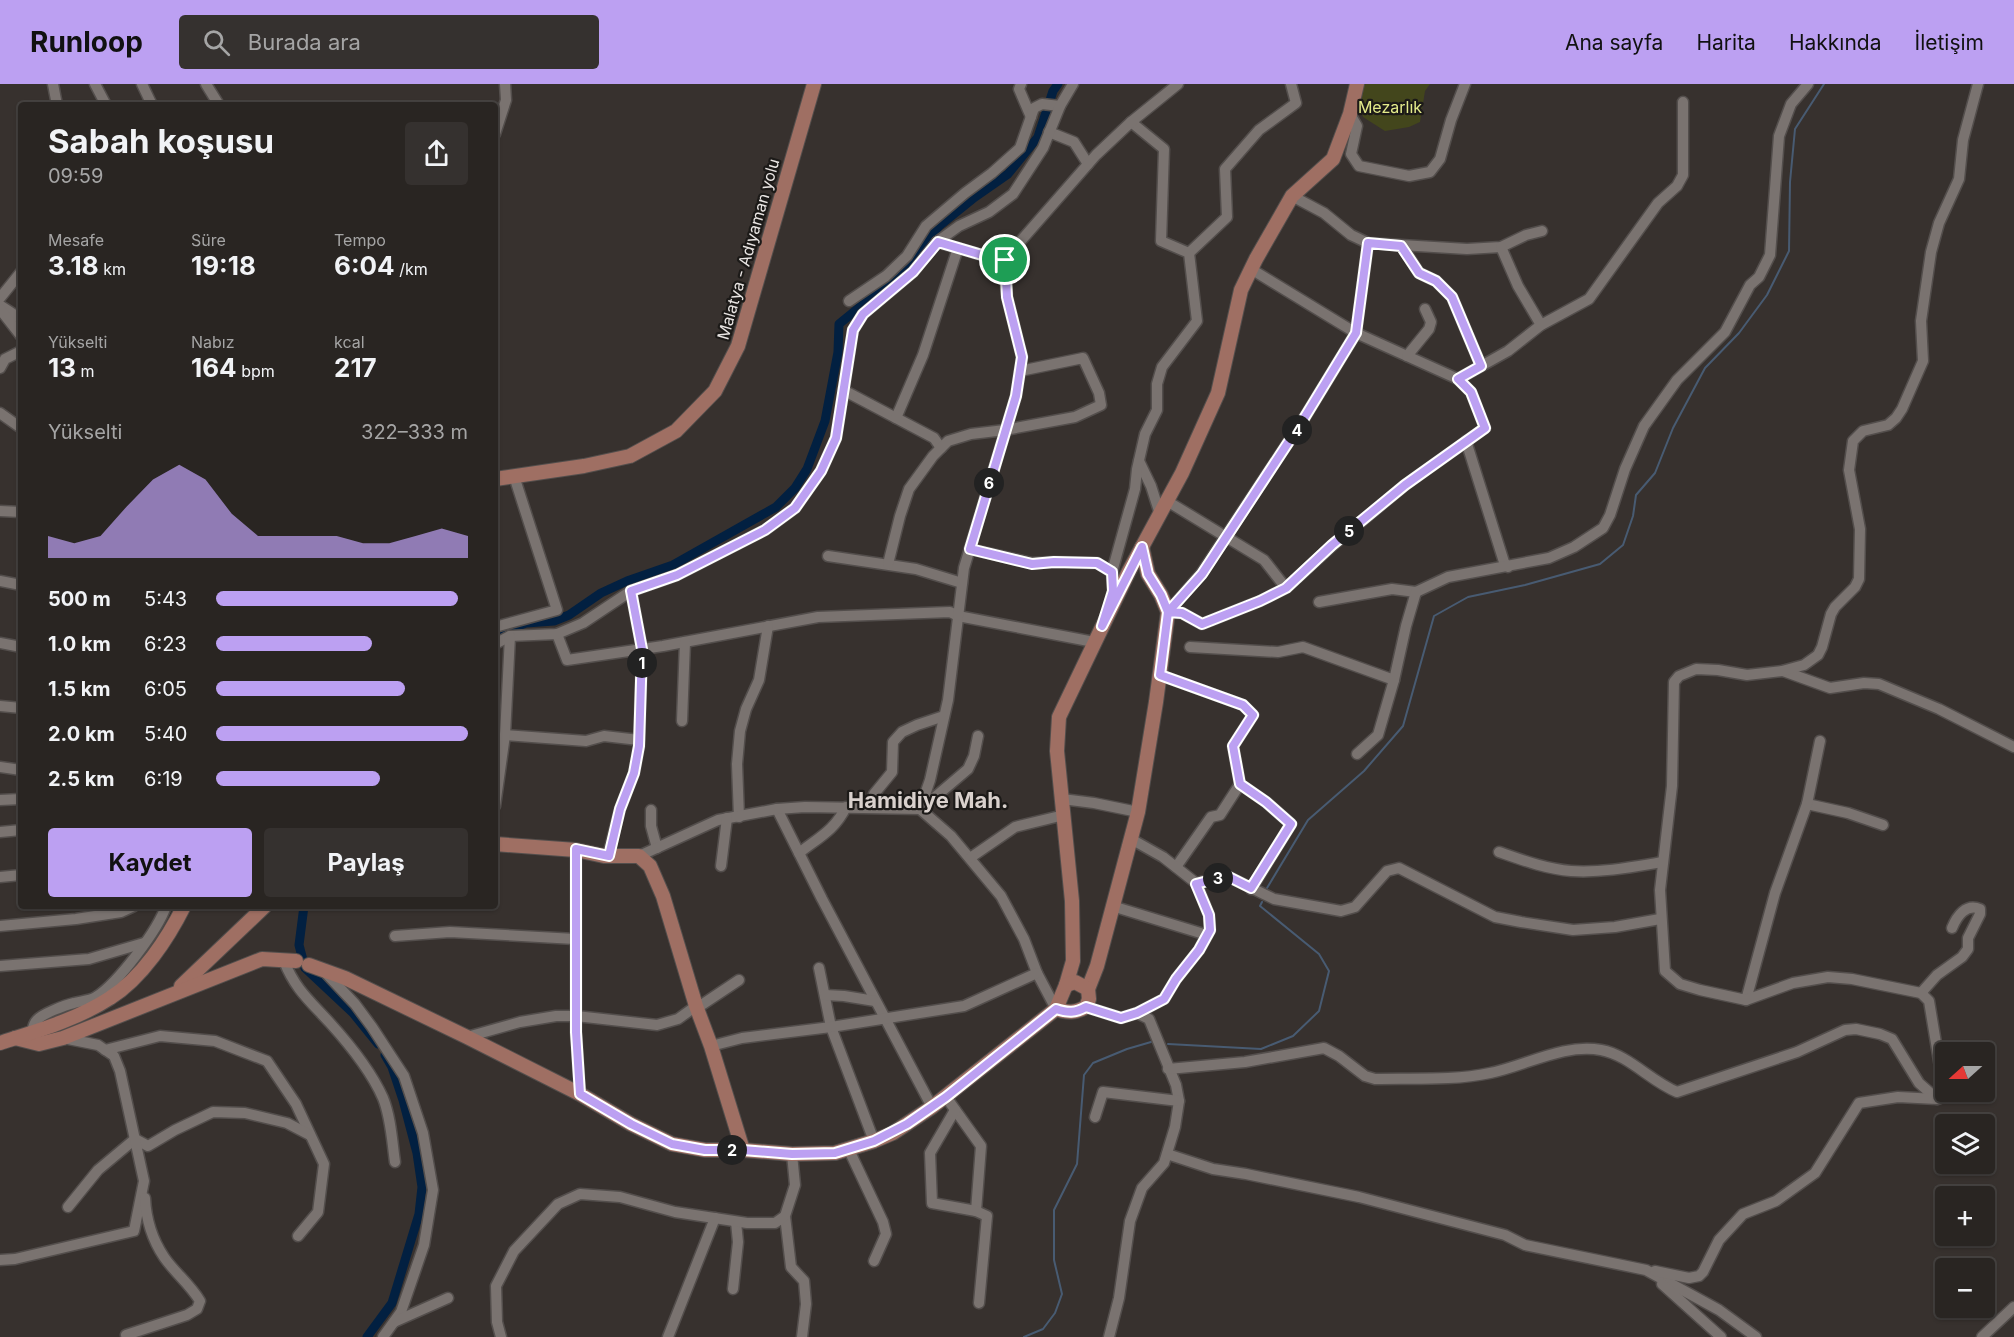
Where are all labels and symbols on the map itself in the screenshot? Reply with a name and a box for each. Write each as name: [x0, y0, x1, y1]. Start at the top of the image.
park label: Mezarlık: [1358, 97, 1422, 117]
street label: Malatya - Adıyaman yolu: [713, 156, 783, 342]
pin: [979, 234, 1030, 285]
pin: 4: [1282, 415, 1312, 445]
pin: 6: [974, 468, 1004, 498]
pin: 5: [1334, 516, 1364, 546]
pin: 1: [627, 648, 657, 678]
district label: Hamidiye Mah.: [848, 787, 1008, 813]
pin: 3: [1203, 863, 1233, 893]
north arrow: [1935, 1042, 1995, 1102]
pin: 2: [717, 1135, 747, 1165]

